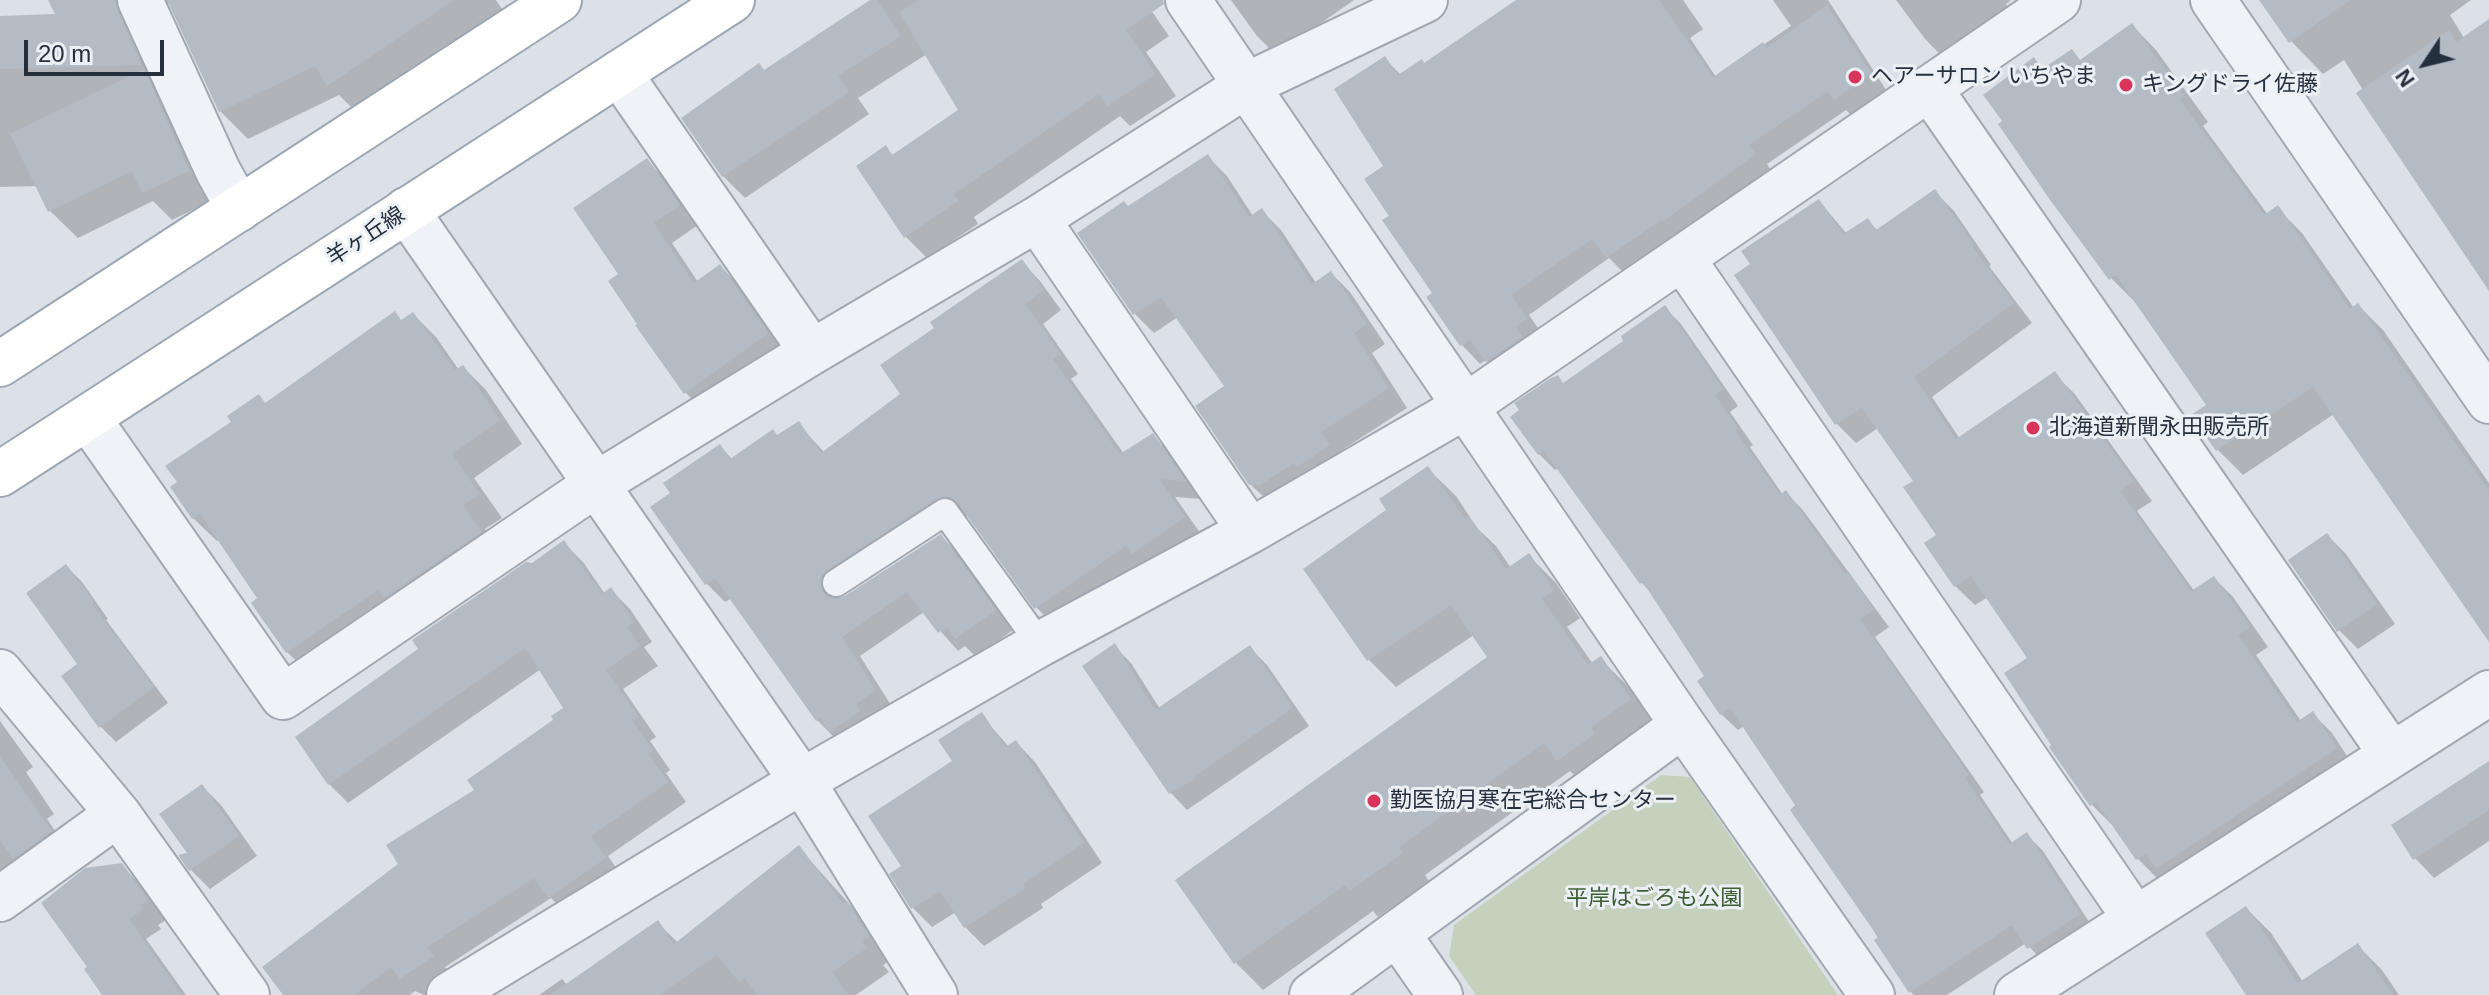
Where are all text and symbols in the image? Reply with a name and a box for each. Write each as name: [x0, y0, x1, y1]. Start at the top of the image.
scale bar: [28, 24, 168, 74]
north arrow: [2385, 24, 2465, 104]
text: 20 m: [38, 40, 91, 67]
place label: ヘアーサロン いちやま: [1871, 64, 2096, 90]
text: N: [2390, 64, 2420, 92]
marker: ヘアーサロン いちやま: [1846, 68, 1864, 86]
place label: キングドライ佐藤: [2142, 72, 2318, 98]
marker: キングドライ佐藤: [2117, 76, 2135, 94]
street label: 羊ヶ丘線: [322, 202, 410, 272]
place label: 北海道新聞永田販売所: [2049, 415, 2269, 441]
marker: 北海道新聞永田販売所: [2024, 419, 2042, 437]
place label: 勤医協月寒在宅総合センター: [1390, 788, 1676, 814]
marker: 勤医協月寒在宅総合センター: [1365, 792, 1383, 810]
park label: 平岸はごろも公園: [1566, 886, 1742, 912]

